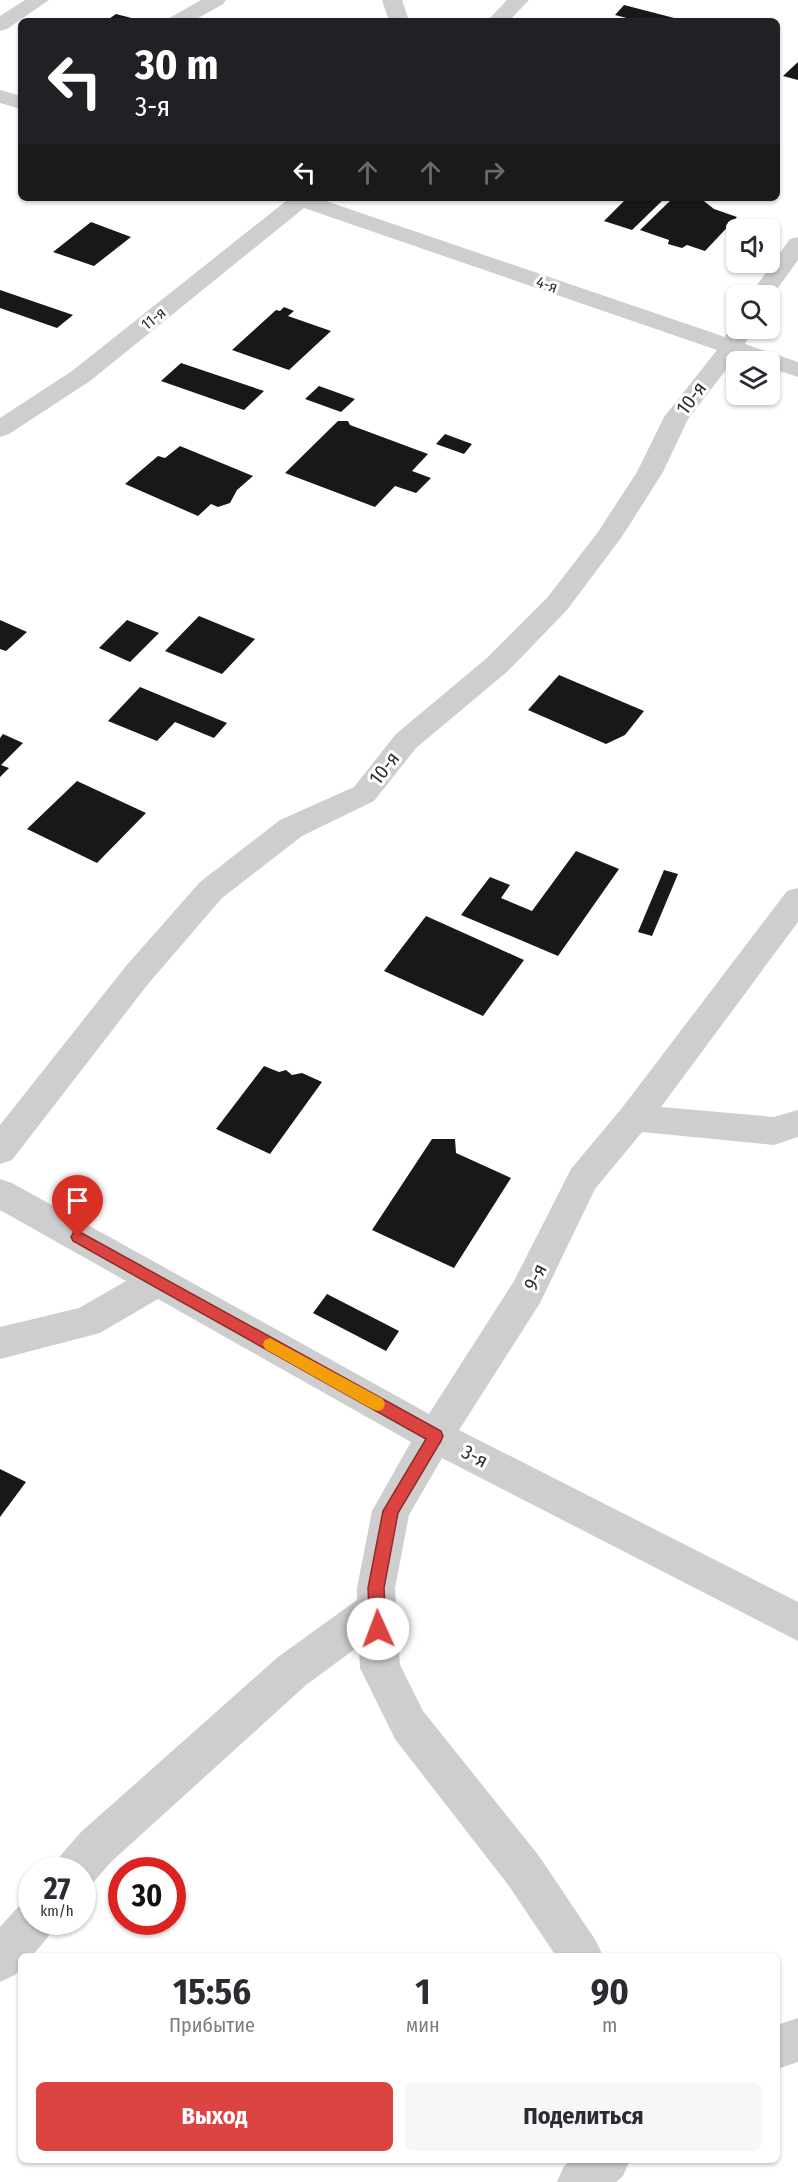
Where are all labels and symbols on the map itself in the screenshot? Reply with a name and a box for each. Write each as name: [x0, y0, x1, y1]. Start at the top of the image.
street label: 4-я: [534, 272, 560, 297]
street label: 11-я: [137, 303, 169, 334]
street label: 10-я: [671, 377, 711, 419]
street label: 10-я: [364, 747, 404, 789]
pin: [52, 1175, 103, 1237]
street label: 9-я: [518, 1260, 552, 1294]
street label: 3-я: [458, 1439, 492, 1473]
position arrow: [346, 1597, 410, 1661]
speed limit sign: 30: [108, 1857, 186, 1935]

